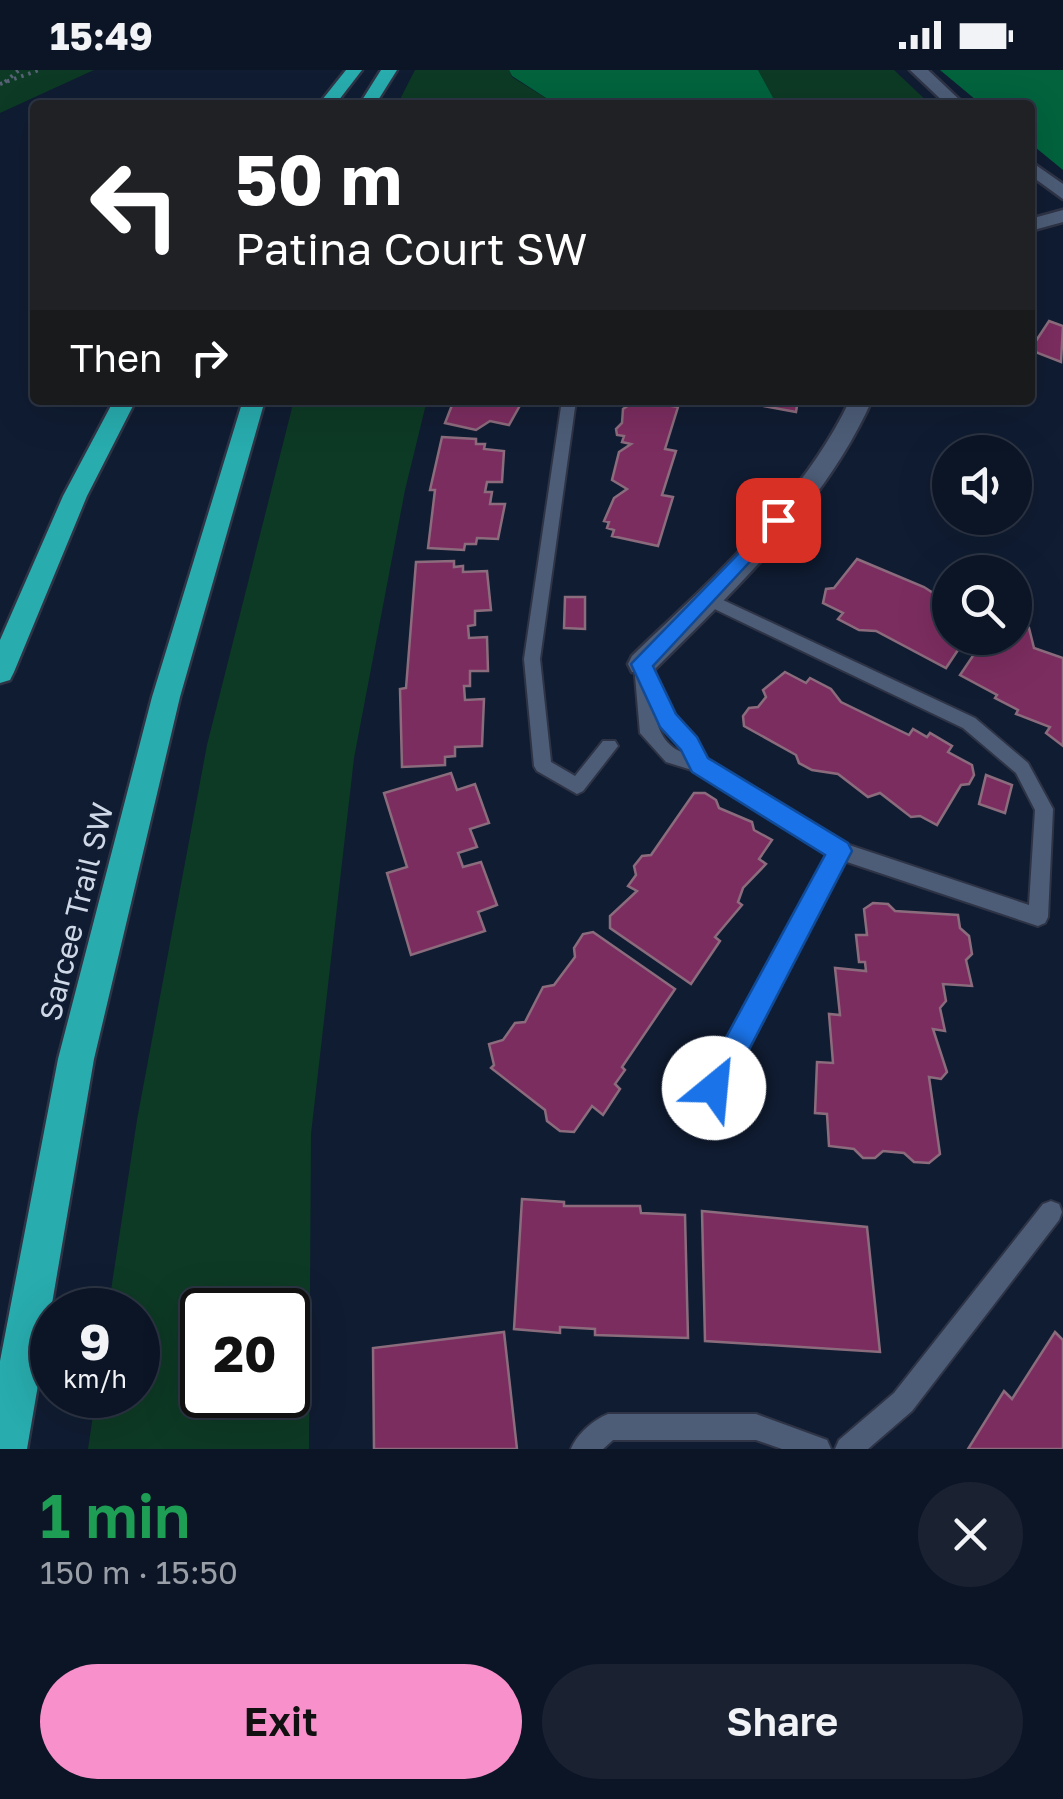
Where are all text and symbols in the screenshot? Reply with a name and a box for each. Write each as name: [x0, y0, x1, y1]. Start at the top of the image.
text: 15:49: [50, 13, 153, 58]
text: 50 m: [235, 136, 402, 220]
icon: left: [70, 140, 200, 270]
text: Patina Court SW: [235, 221, 588, 275]
icon: right: [182, 330, 237, 385]
text: Then: [70, 335, 162, 380]
map controls: [932, 435, 1032, 655]
button: sound: [932, 435, 1032, 535]
pin: [736, 478, 821, 563]
icon: arrive: [751, 493, 806, 548]
button: search: [932, 555, 1032, 655]
street label: Sarcee Trail SW: [32, 799, 121, 1024]
position arrow: [662, 1036, 766, 1140]
speed limit sign: 20: [180, 1288, 310, 1418]
text: 9: [79, 1311, 111, 1371]
text: km/h: [63, 1363, 127, 1394]
text: 1 min: [40, 1479, 190, 1551]
button: close: [918, 1482, 1023, 1587]
text: 150 m · 15:50: [40, 1553, 238, 1591]
button: Exit: [40, 1664, 522, 1779]
button: Share: [542, 1664, 1023, 1779]

